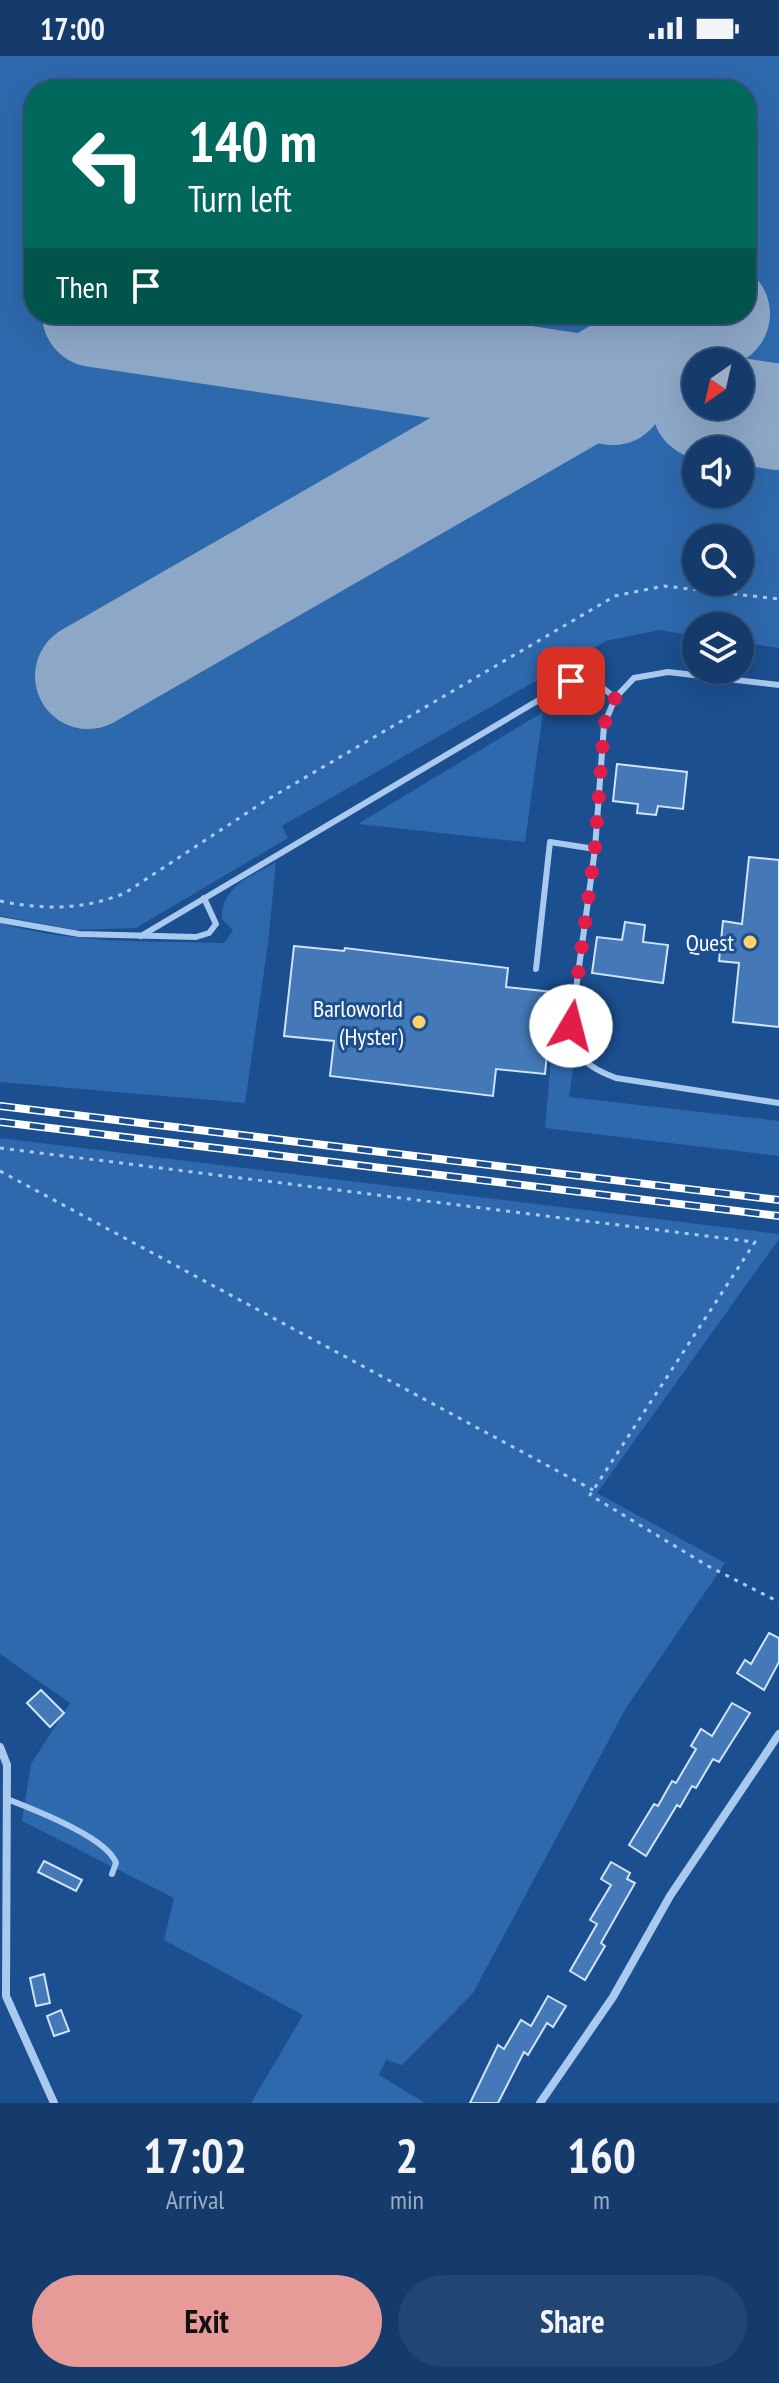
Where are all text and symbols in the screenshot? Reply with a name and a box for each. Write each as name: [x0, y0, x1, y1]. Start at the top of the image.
text: 17:00: [40, 9, 105, 48]
text: 140 m: [188, 105, 317, 177]
icon: left: [56, 112, 160, 216]
text: Turn left: [188, 175, 292, 222]
icon: arrive: [124, 264, 168, 308]
text: Then: [56, 267, 108, 306]
north arrow: [682, 348, 754, 420]
map controls: [682, 348, 754, 684]
button: sound: [682, 436, 754, 508]
button: search: [682, 524, 754, 596]
button: layers: [682, 612, 754, 684]
pin: [537, 647, 605, 715]
icon: arrive: [549, 659, 593, 703]
place label: Quest: [686, 927, 734, 958]
marker: Quest: [741, 933, 759, 951]
position arrow: [529, 984, 613, 1068]
place label: Barloworld (Hyster): [313, 993, 403, 1052]
marker: Barloworld (Hyster): [410, 1013, 428, 1031]
text: 17:02: [143, 2124, 247, 2186]
text: 2: [396, 2124, 418, 2186]
text: 160: [567, 2124, 636, 2186]
text: Arrival: [166, 2183, 224, 2216]
text: min: [390, 2183, 424, 2216]
text: m: [593, 2183, 610, 2216]
button: Exit: [32, 2275, 382, 2367]
button: Share: [398, 2275, 747, 2367]

